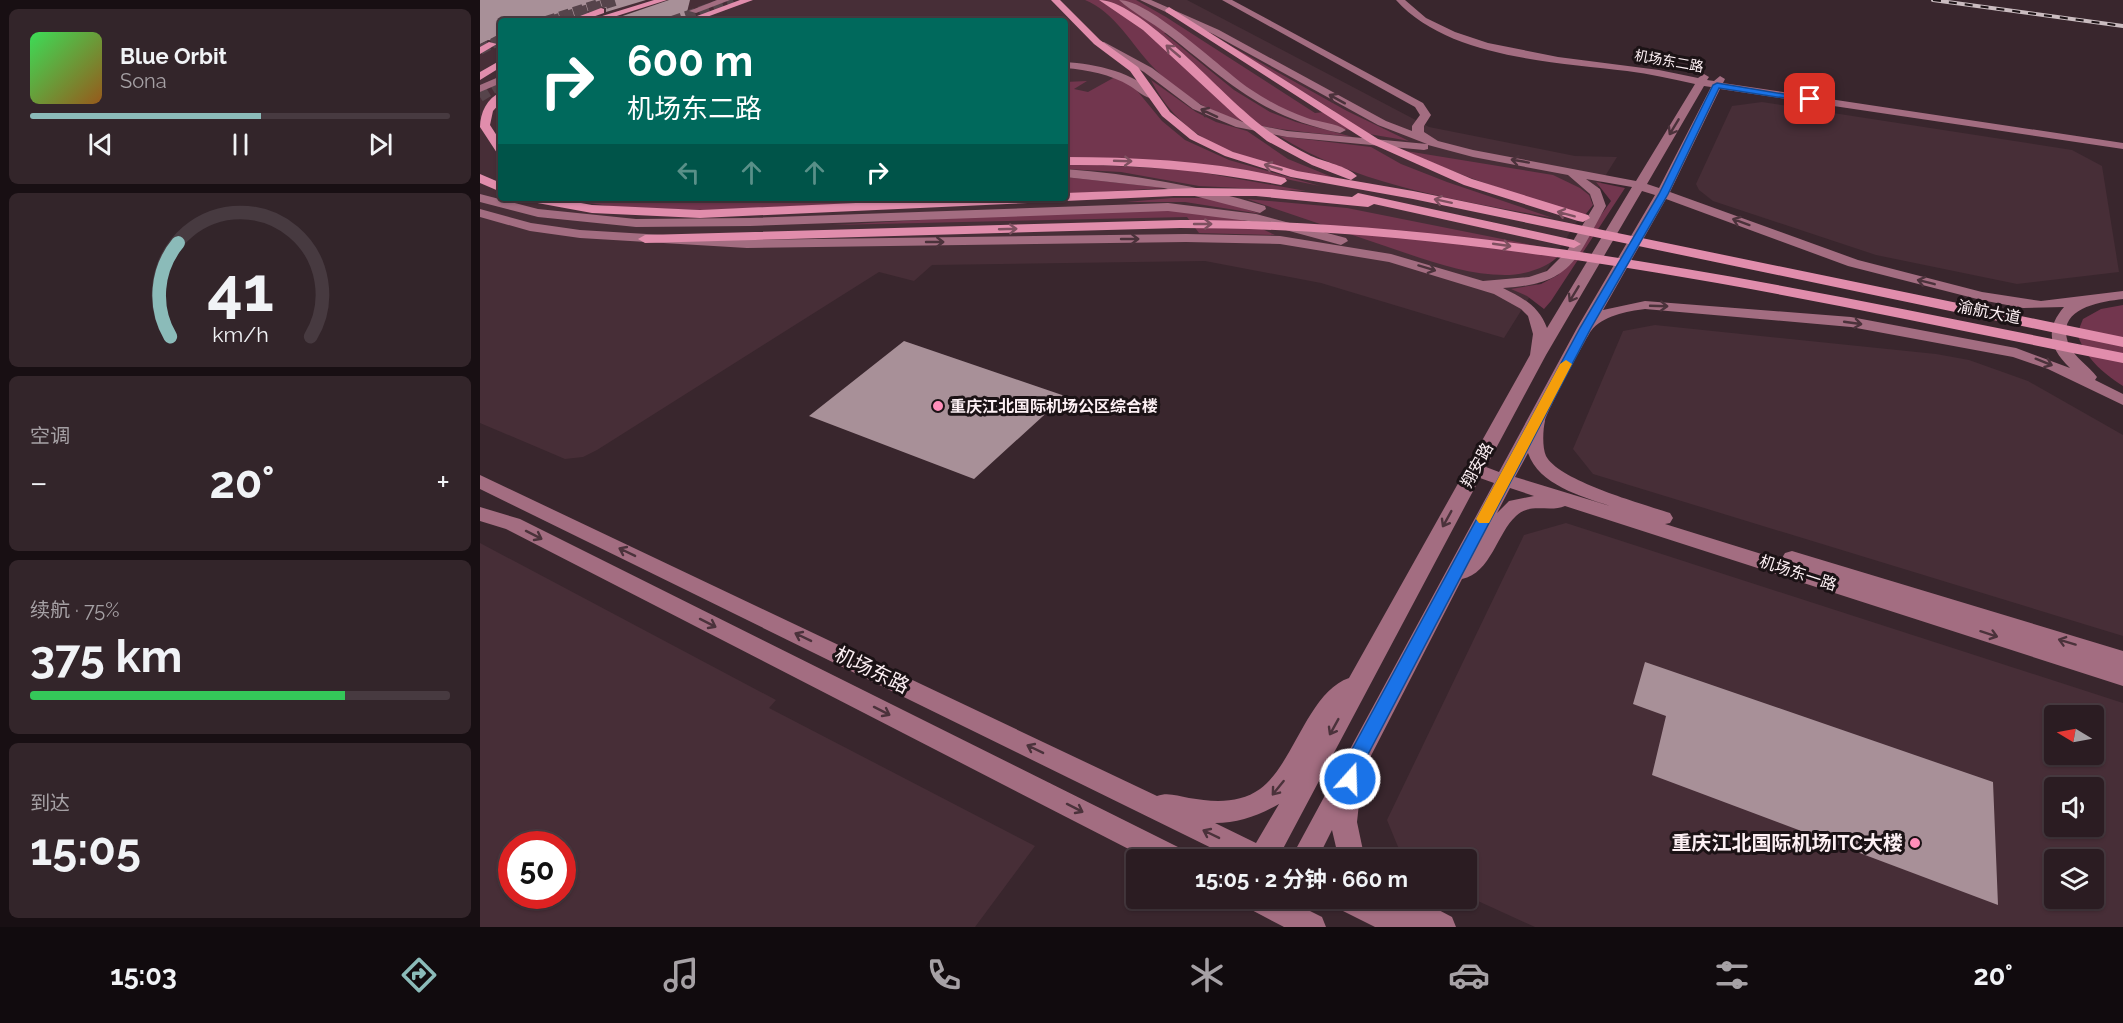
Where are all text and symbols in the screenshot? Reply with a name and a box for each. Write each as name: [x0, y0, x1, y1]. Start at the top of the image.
text: 600 m: [627, 37, 753, 86]
icon: right: [528, 42, 606, 120]
text: Blue Orbit: [120, 43, 227, 69]
one-way arrow: [1166, 44, 1181, 58]
street label: 机场东二路: [1633, 47, 1705, 75]
text: Sona: [120, 69, 167, 93]
pin: [1784, 73, 1835, 124]
icon: arrive: [1793, 82, 1826, 115]
text: 机场东二路: [627, 93, 762, 124]
one-way arrow: [1329, 93, 1346, 105]
one-way arrow: [1200, 106, 1218, 118]
one-way arrow: [1668, 118, 1680, 135]
icon: previous: [84, 128, 117, 161]
icon: pause: [224, 128, 257, 161]
icon: next: [364, 128, 397, 161]
one-way arrow: [1511, 155, 1531, 166]
icon: left: [672, 156, 705, 189]
icon: ahead: [735, 156, 768, 189]
icon: ahead: [798, 156, 831, 189]
icon: right: [861, 156, 894, 189]
one-way arrow: [1113, 156, 1133, 167]
one-way arrow: [1264, 161, 1283, 173]
one-way arrow: [1434, 195, 1453, 206]
one-way arrow: [1557, 208, 1576, 219]
one-way arrow: [1732, 216, 1751, 227]
one-way arrow: [1192, 218, 1212, 230]
one-way arrow: [997, 223, 1017, 234]
one-way arrow: [1119, 233, 1139, 244]
one-way arrow: [924, 236, 944, 248]
one-way arrow: [1491, 239, 1511, 250]
text: 41: [207, 252, 273, 326]
one-way arrow: [1417, 263, 1436, 274]
one-way arrow: [1917, 276, 1936, 288]
one-way arrow: [1568, 285, 1580, 302]
street label: 渝航大道: [1956, 297, 2022, 327]
one-way arrow: [1649, 300, 1669, 311]
one-way arrow: [1843, 317, 1863, 328]
text: km/h: [212, 322, 268, 347]
one-way arrow: [2034, 357, 2053, 368]
place label: 重庆江北国际机场公区综合楼: [950, 397, 1158, 416]
marker: 重庆江北国际机场公区综合楼: [931, 399, 945, 413]
text: 空调: [30, 424, 70, 448]
street label: 翔安路: [1457, 439, 1497, 491]
text: 20°: [209, 456, 275, 509]
text: −: [30, 463, 48, 502]
text: +: [436, 463, 450, 502]
one-way arrow: [1441, 509, 1452, 527]
one-way arrow: [525, 530, 543, 541]
one-way arrow: [619, 546, 637, 558]
street label: 机场东一路: [1757, 552, 1839, 594]
text: 续航 · 75%: [30, 598, 120, 622]
one-way arrow: [699, 617, 717, 629]
one-way arrow: [1979, 629, 1998, 640]
text: 375 km: [30, 630, 182, 683]
one-way arrow: [794, 631, 812, 643]
one-way arrow: [2058, 636, 2077, 647]
street label: 机场东路: [831, 642, 913, 698]
one-way arrow: [873, 705, 891, 717]
north arrow: [2044, 705, 2104, 765]
map controls: [2044, 705, 2104, 909]
one-way arrow: [1328, 718, 1340, 735]
one-way arrow: [1027, 743, 1045, 755]
position arrow: [1318, 747, 1382, 811]
button: sound: [2044, 777, 2104, 837]
one-way arrow: [1271, 780, 1284, 796]
text: 到达: [30, 791, 70, 815]
one-way arrow: [1066, 803, 1084, 814]
text: 15:05: [30, 823, 141, 876]
one-way arrow: [1202, 828, 1220, 840]
speed limit sign: 50: [498, 831, 576, 909]
place label: 重庆江北国际机场ITC大楼: [1672, 831, 1903, 855]
marker: 重庆江北国际机场ITC大楼: [1908, 836, 1922, 850]
button: layers: [2044, 849, 2104, 909]
text: 15:05 · 2 分钟 · 660 m: [1195, 866, 1408, 892]
icon: directions: [398, 954, 440, 996]
icon: music: [660, 954, 702, 996]
icon: phone: [923, 954, 965, 996]
icon: climate: [1186, 954, 1228, 996]
icon: car: [1448, 954, 1490, 996]
icon: filters: [1711, 954, 1753, 996]
text: 15:03: [110, 960, 177, 991]
text: 20°: [1974, 960, 2013, 991]

